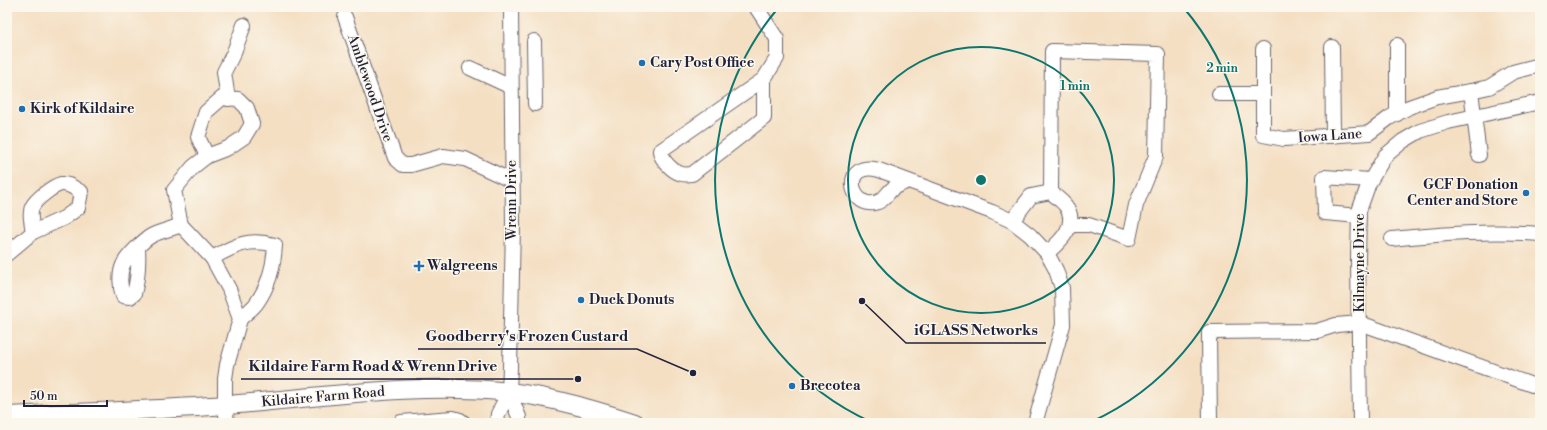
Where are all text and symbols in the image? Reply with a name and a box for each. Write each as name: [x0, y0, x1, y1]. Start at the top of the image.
street label: Amblewood Drive: [343, 31, 397, 144]
place label: Cary Post Office: [650, 54, 755, 72]
marker: Cary Post Office: [637, 58, 647, 68]
text: 2 min: [1206, 61, 1238, 76]
text: 1 min: [1060, 79, 1091, 94]
place label: Kirk of Kildaire: [30, 100, 135, 118]
marker: Kirk of Kildaire: [17, 104, 27, 114]
street label: Iowa Lane: [1297, 125, 1363, 147]
street label: Wrenn Drive: [503, 160, 521, 241]
centre of rings: [974, 173, 988, 187]
place label: GCF Donation Center and Store: [1407, 176, 1518, 210]
marker: GCF Donation Center and Store: [1521, 188, 1531, 198]
street label: Kilmayne Drive: [1351, 214, 1369, 312]
place label: Walgreens: [426, 257, 497, 275]
marker: Walgreens: [414, 261, 424, 271]
place label: Duck Donuts: [589, 291, 674, 309]
marker: Duck Donuts: [576, 295, 586, 305]
callout: iGLASS Networks: [906, 316, 1046, 343]
text: iGLASS Networks: [914, 321, 1038, 340]
callout: Goodberry's Frozen Custard: [418, 322, 637, 349]
text: Goodberry's Frozen Custard: [426, 327, 629, 346]
callout: Kildaire Farm Road & Wrenn Drive: [241, 352, 505, 379]
text: Kildaire Farm Road & Wrenn Drive: [249, 357, 497, 376]
place label: Brecotea: [800, 377, 861, 395]
marker: Brecotea: [787, 381, 797, 391]
scale bar: [24, 382, 107, 408]
street label: Kildaire Farm Road: [261, 383, 386, 411]
text: 50 m: [30, 389, 58, 404]

